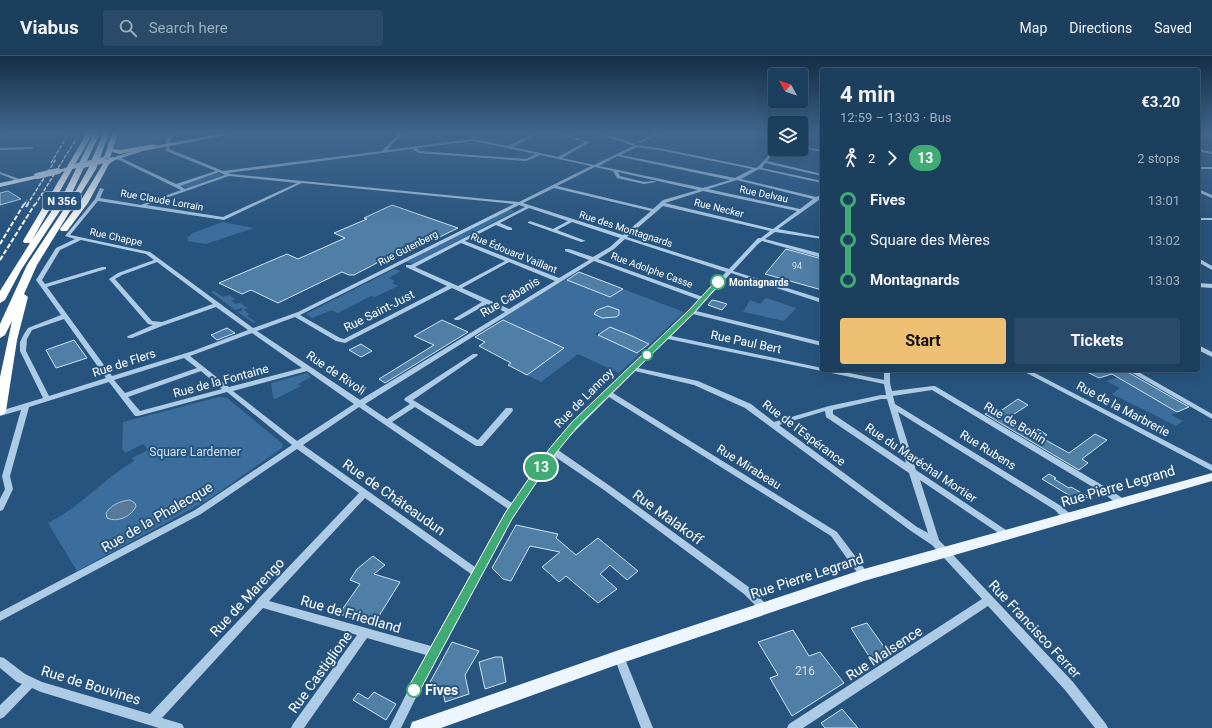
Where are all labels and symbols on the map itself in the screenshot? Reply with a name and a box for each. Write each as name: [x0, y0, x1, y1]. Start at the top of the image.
north arrow: [768, 68, 808, 108]
street label: Rue Delvau: [739, 183, 789, 205]
street label: Rue Claude Lorrain: [120, 187, 204, 213]
road number: N 356: [43, 192, 81, 210]
street label: Rue Necker: [693, 197, 746, 220]
street label: Rue des Montagnards: [578, 209, 674, 249]
street label: Rue Chappe: [89, 226, 143, 248]
street label: Rue Gutenberg: [376, 228, 440, 268]
street label: Rue Édouard Vaillant: [469, 230, 559, 275]
street label: Rue Adolphe Casse: [610, 250, 694, 290]
house number: 94: [792, 261, 802, 271]
street label: Rue Cabanis: [478, 274, 542, 320]
marker: Montagnards: [710, 274, 726, 290]
place label: Montagnards: [729, 277, 789, 288]
street label: Rue Saint-Just: [341, 287, 417, 335]
street label: Rue Paul Bert: [709, 328, 783, 356]
street label: Rue de Flers: [91, 346, 157, 380]
street label: Rue de Rivoli: [304, 348, 368, 398]
unlabelled marker: [641, 349, 653, 361]
street label: Rue de la Fontaine: [172, 362, 270, 400]
street label: Rue de Lannoy: [551, 365, 617, 431]
street label: Rue de la Marbrerie: [1074, 379, 1172, 439]
street label: Rue de l'Espérance: [760, 397, 848, 469]
street label: Rue de Bohin: [981, 399, 1049, 447]
street label: Rue du Maréchal Mortier: [863, 420, 979, 506]
street label: Rue Rubens: [957, 427, 1019, 473]
street label: Rue Mirabeau: [714, 442, 784, 492]
park label: Square Lardemer: [149, 445, 241, 459]
line badge: 13: [523, 454, 559, 480]
street label: Rue de Châteaudun: [340, 456, 448, 538]
street label: Rue Pierre Legrand: [1059, 462, 1177, 510]
street label: Rue de la Phalecque: [98, 479, 216, 555]
street label: Rue Malakoff: [630, 486, 706, 548]
street label: Rue Pierre Legrand: [749, 550, 865, 602]
street label: Rue de Marengo: [207, 554, 287, 640]
street label: Rue Francisco Ferrer: [986, 577, 1085, 681]
street label: Rue de Friedland: [299, 592, 403, 636]
street label: Rue Malsence: [843, 622, 925, 684]
street label: Rue Castiglione: [285, 628, 355, 716]
street label: Rue de Bouvines: [39, 662, 143, 708]
house number: 216: [795, 664, 815, 678]
marker: Fives: [406, 682, 422, 698]
place label: Fives: [425, 682, 458, 698]

